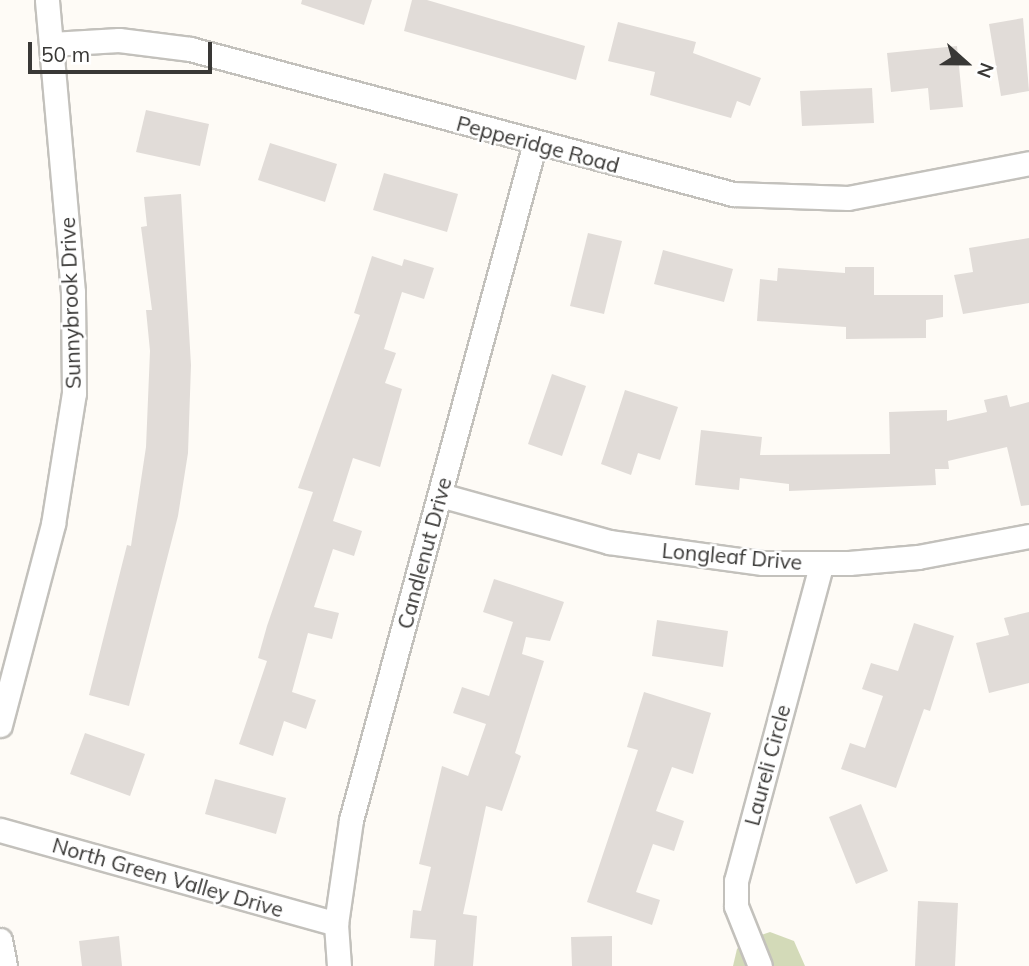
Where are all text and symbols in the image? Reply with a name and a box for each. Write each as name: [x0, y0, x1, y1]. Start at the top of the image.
scale bar: [32, 28, 215, 72]
north arrow: [931, 28, 1001, 98]
text: 50 m: [41, 41, 90, 67]
text: N: [972, 60, 999, 82]
street label: Pepperidge Road: [454, 110, 622, 178]
street label: Sunnybrook Drive: [54, 217, 86, 389]
street label: Candlenut Drive: [392, 474, 456, 632]
street label: Longleaf Drive: [661, 537, 803, 575]
street label: Laureli Circle: [739, 702, 795, 828]
street label: North Green Valley Drive: [50, 832, 286, 922]

